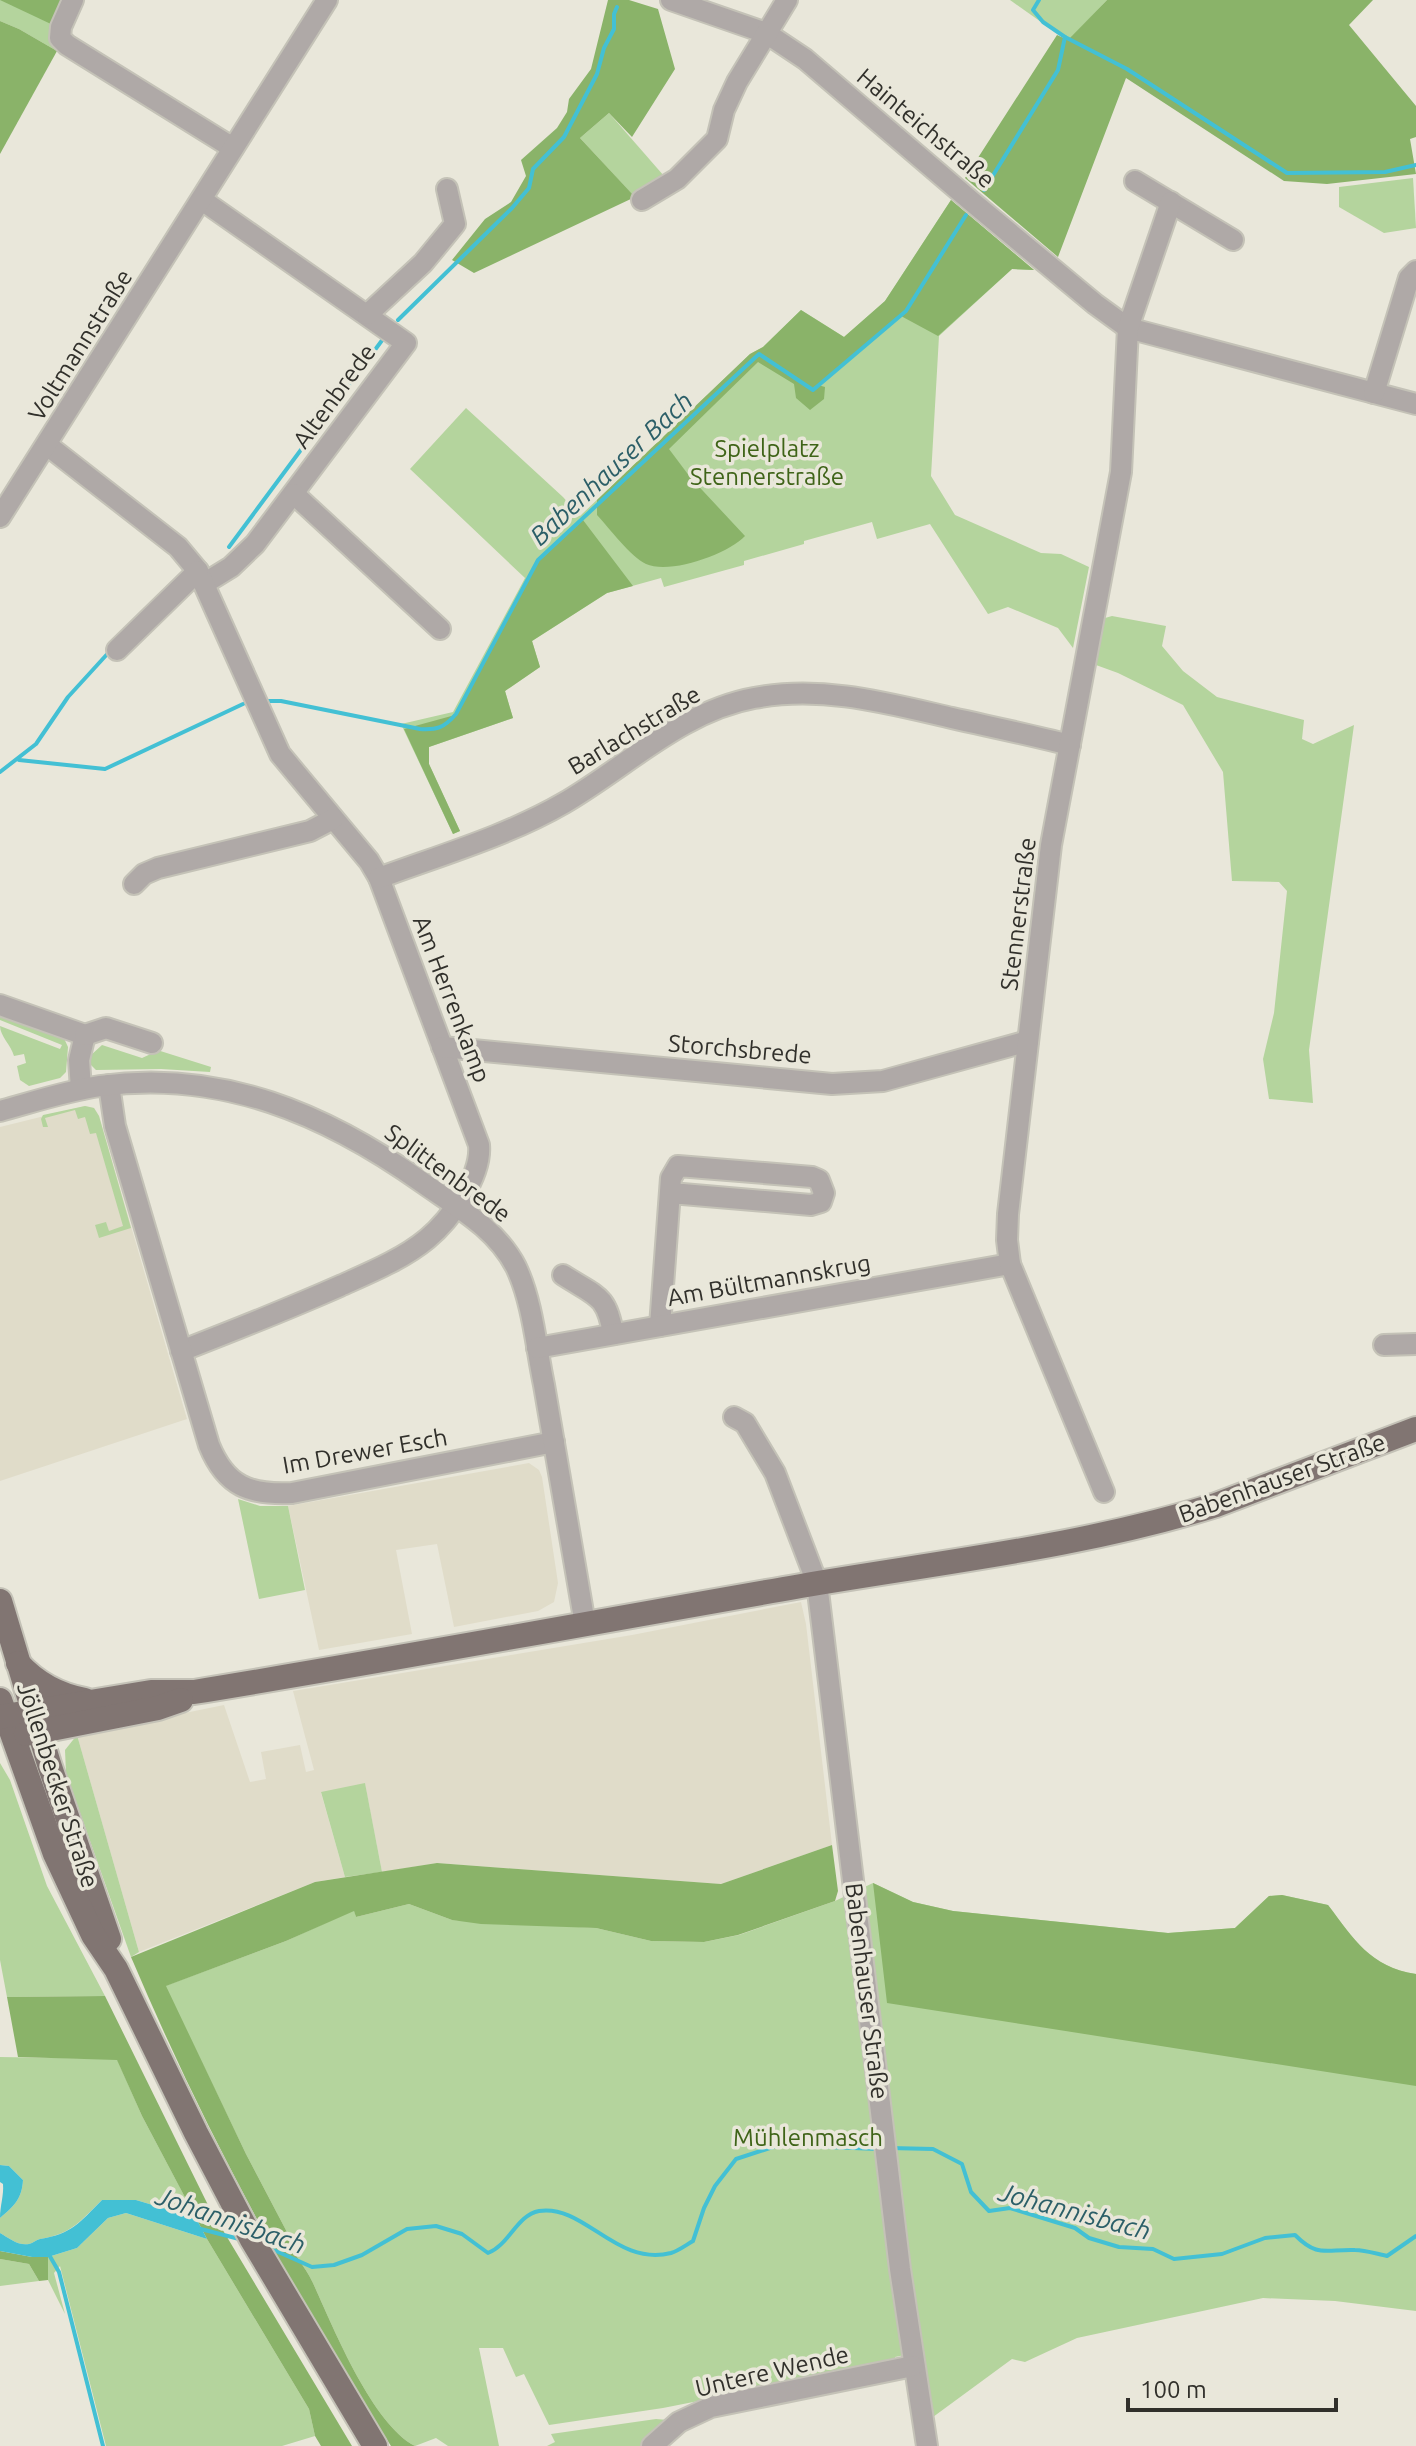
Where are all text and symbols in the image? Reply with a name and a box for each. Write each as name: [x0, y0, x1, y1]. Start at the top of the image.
street label: Hainteichstraße: [852, 63, 1000, 193]
street label: Voltmannstraße: [23, 264, 137, 426]
street label: Altenbrede: [287, 339, 381, 453]
water label: Babenhauser Bach: [524, 385, 698, 551]
park label: Spielplatz Stennerstraße: [690, 435, 844, 490]
street label: Barlachstraße: [563, 680, 705, 780]
street label: Stennerstraße: [995, 836, 1041, 992]
street label: Am Herrenkamp: [408, 912, 496, 1086]
street label: Storchsbrede: [667, 1029, 813, 1069]
street label: Splittenbrede: [380, 1119, 516, 1227]
street label: Am Bültmannskrug: [665, 1249, 873, 1311]
street label: Im Drewer Esch: [281, 1423, 449, 1479]
street label: Babenhauser Straße: [1175, 1428, 1389, 1528]
street label: Jöllenbecker Straße: [12, 1679, 104, 1891]
street label: Babenhauser Straße: [840, 1881, 894, 2101]
park label: Mühlenmasch: [733, 2124, 883, 2151]
water label: Johannisbach: [994, 2176, 1154, 2245]
water label: Johannisbach: [151, 2180, 309, 2259]
street label: Untere Wende: [693, 2340, 851, 2402]
scale bar: [1128, 2362, 1336, 2412]
text: 100 m: [1140, 2376, 1207, 2403]

